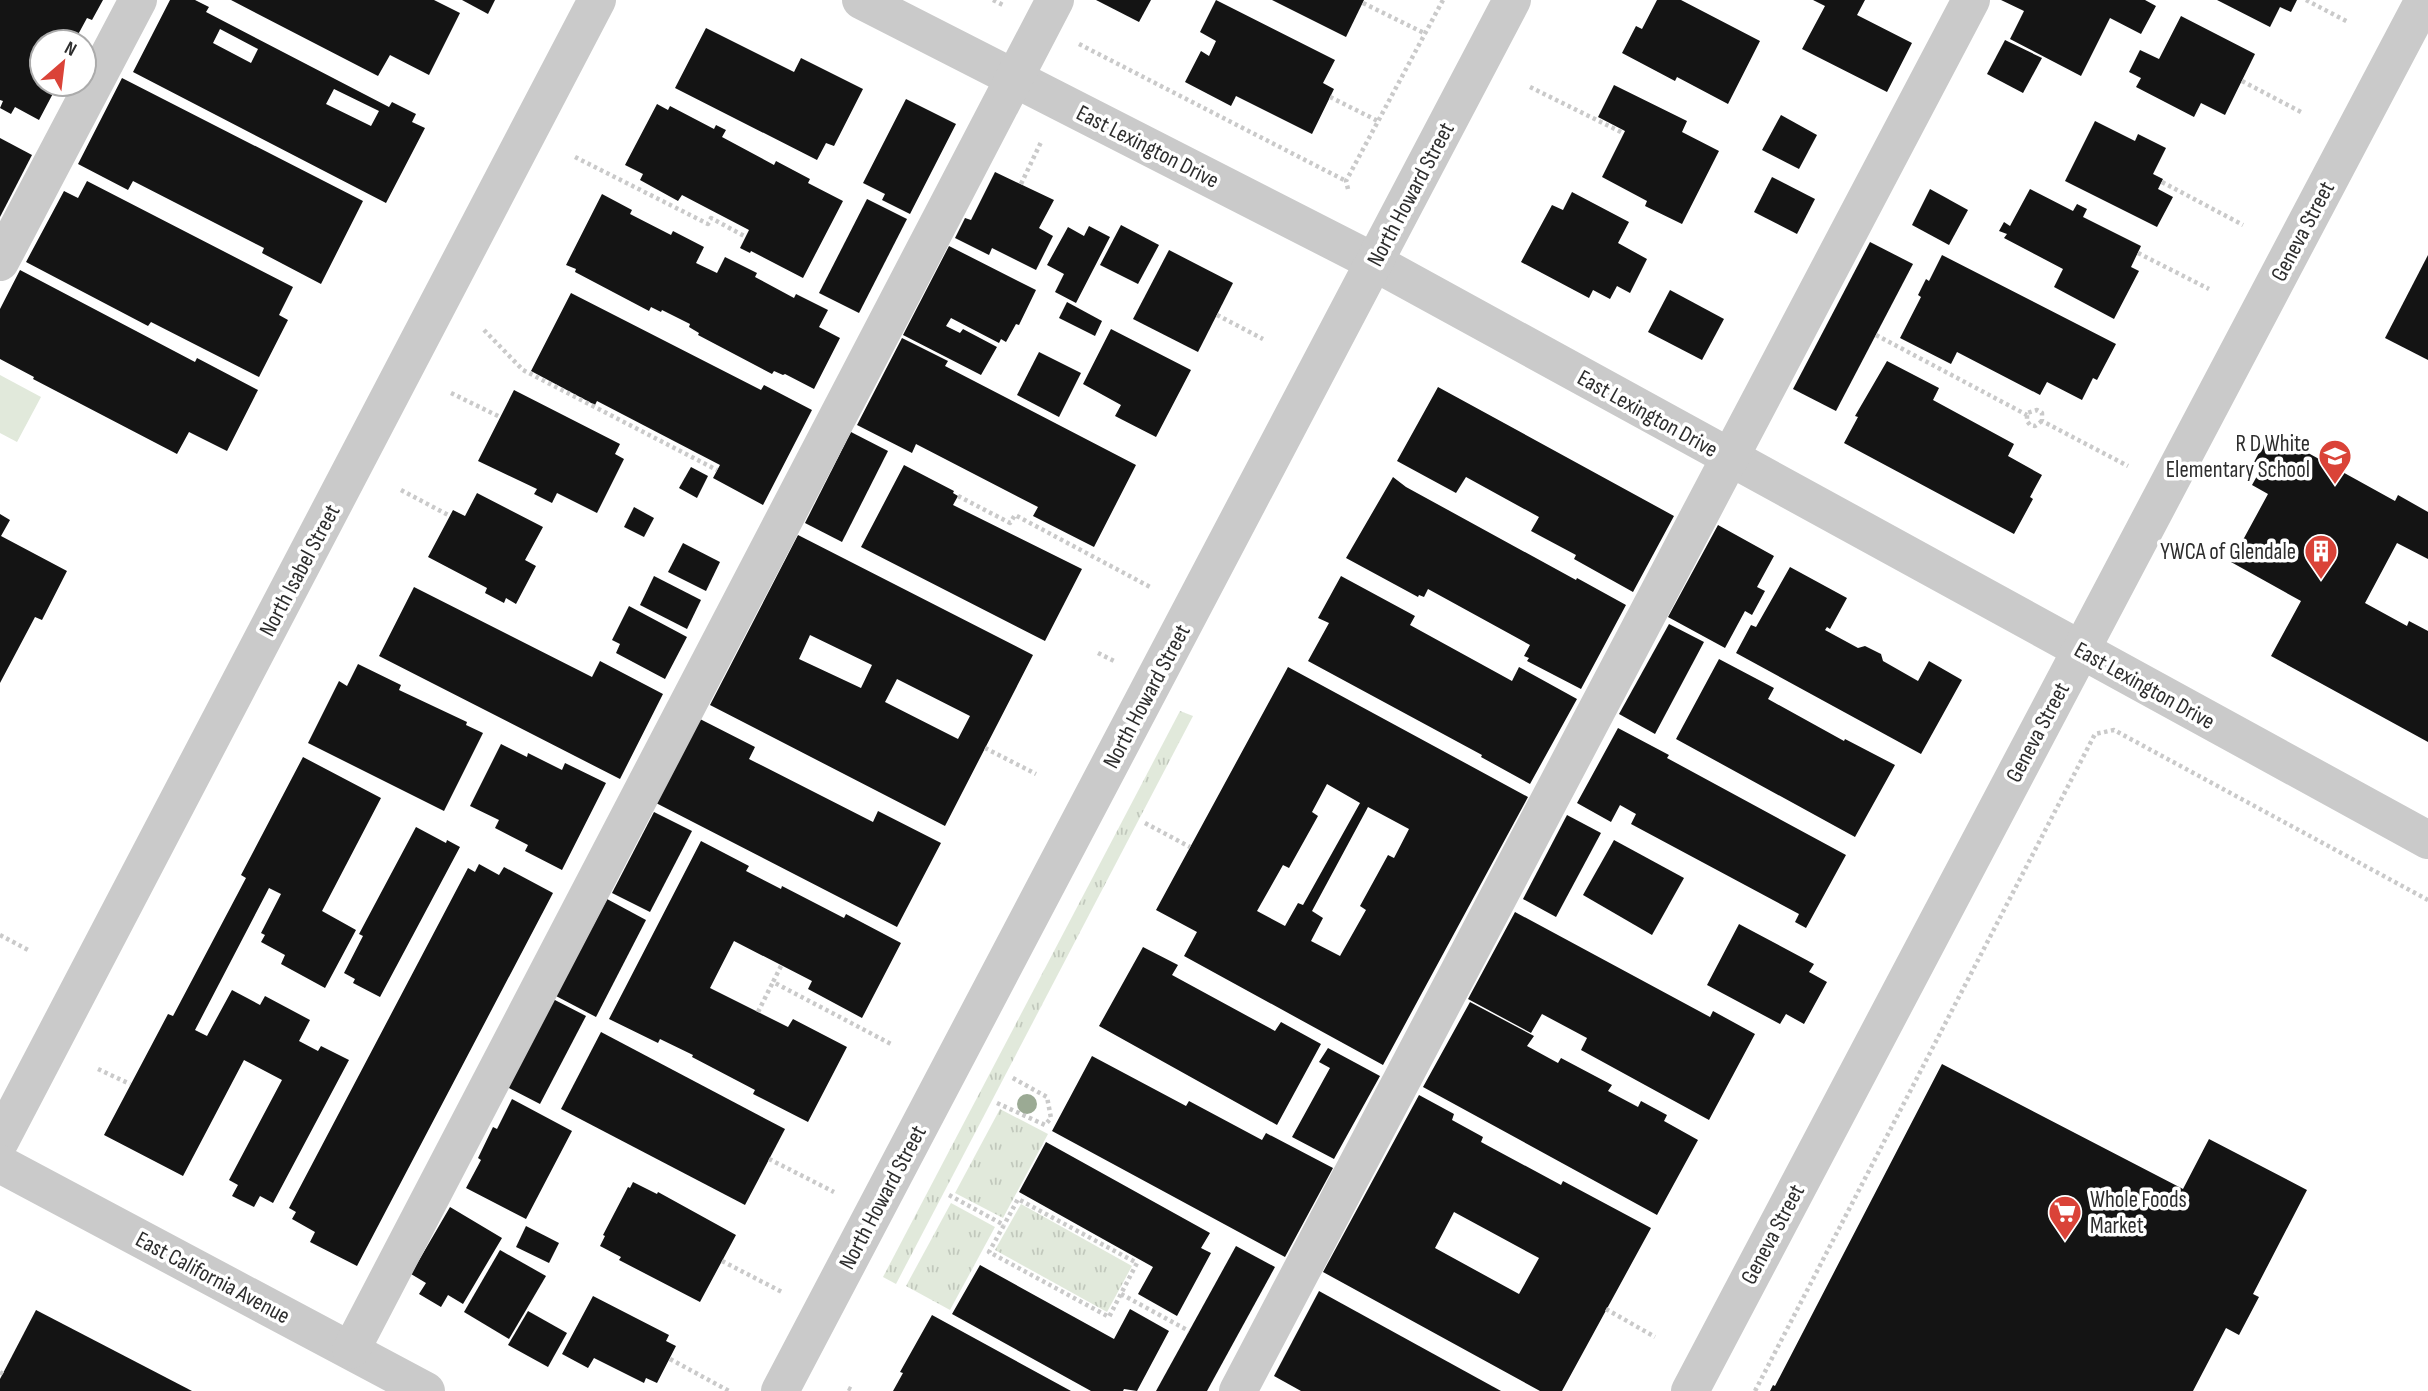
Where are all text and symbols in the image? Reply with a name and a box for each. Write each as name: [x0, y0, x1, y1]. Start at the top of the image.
north arrow: [28, 28, 98, 98]
text: N: [60, 37, 80, 62]
street label: East Lexington Drive: [1072, 99, 1223, 195]
street label: North Howard Street: [1361, 118, 1461, 271]
street label: Geneva Street: [2265, 177, 2341, 286]
street label: East Lexington Drive: [1572, 364, 1723, 464]
place label: R D White Elementary School: [2166, 430, 2310, 484]
school or university icon: R D White Elementary School: [2316, 437, 2354, 486]
street label: North Isabel Street: [253, 500, 346, 641]
building icon: YWCA of Glendale: [2302, 532, 2340, 581]
place label: YWCA of Glendale: [2160, 538, 2296, 566]
street label: North Howard Street: [1097, 620, 1197, 773]
street label: East Lexington Drive: [2069, 636, 2220, 736]
street label: Geneva Street: [2000, 678, 2076, 787]
street label: North Howard Street: [833, 1121, 933, 1274]
street label: Geneva Street: [1735, 1180, 1811, 1289]
place label: Whole Foods Market: [2090, 1186, 2187, 1240]
supermarket icon: Whole Foods Market: [2046, 1193, 2084, 1242]
street label: East California Avenue: [131, 1225, 294, 1330]

